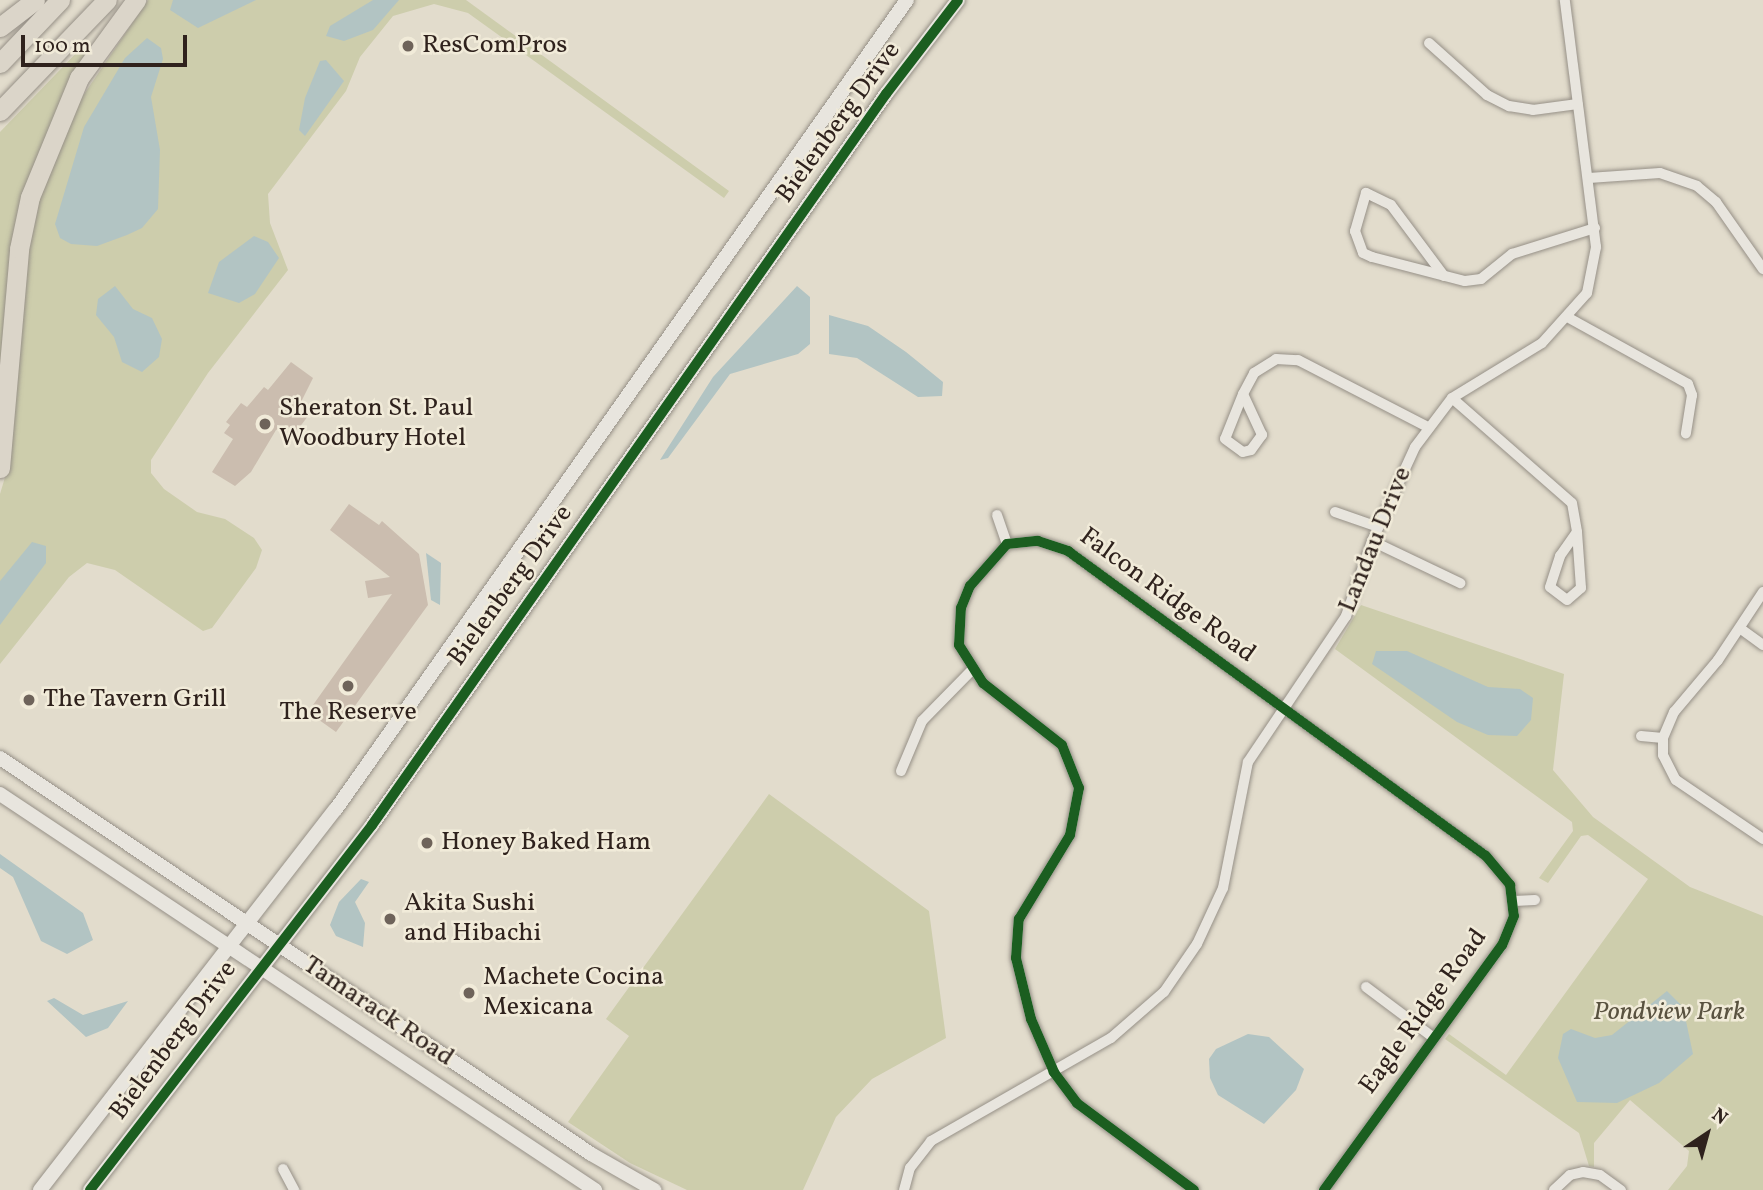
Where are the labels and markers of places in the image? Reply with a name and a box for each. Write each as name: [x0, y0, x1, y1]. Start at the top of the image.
place label: ResComPros: [422, 30, 567, 62]
marker: ResComPros: [400, 38, 416, 54]
place label: Sheraton St. Paul Woodbury Hotel: [279, 393, 473, 454]
marker: Sheraton St. Paul Woodbury Hotel: [257, 416, 273, 432]
marker: The Reserve: [340, 678, 356, 694]
place label: The Tavern Grill: [43, 684, 227, 716]
marker: The Tavern Grill: [21, 692, 37, 708]
place label: The Reserve: [279, 697, 417, 729]
place label: Honey Baked Ham: [441, 827, 652, 859]
marker: Honey Baked Ham: [419, 835, 435, 851]
place label: Akita Sushi and Hibachi: [404, 888, 541, 950]
marker: Akita Sushi and Hibachi: [382, 911, 398, 927]
place label: Machete Cocina Mexicana: [483, 962, 664, 1024]
marker: Machete Cocina Mexicana: [461, 985, 477, 1001]

